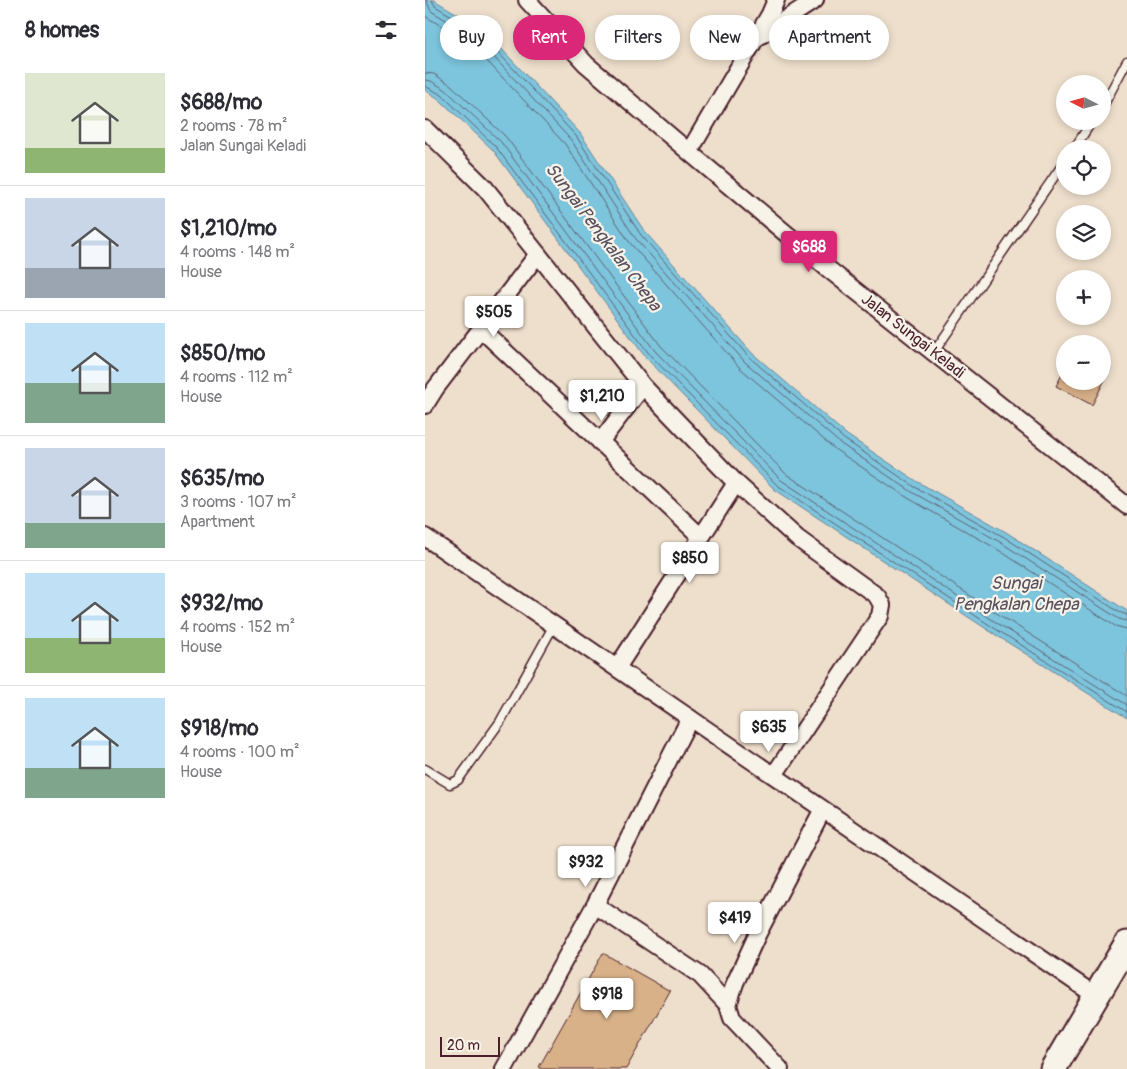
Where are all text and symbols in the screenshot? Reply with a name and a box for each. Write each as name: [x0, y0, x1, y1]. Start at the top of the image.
chip: Buy: [440, 15, 503, 60]
chip: Rent: [513, 15, 585, 60]
chip: Filters: [595, 15, 680, 60]
chip: New: [690, 15, 759, 60]
chip: Apartment: [769, 15, 889, 60]
icon: filters: [372, 16, 400, 44]
text: 8 homes: [25, 17, 99, 44]
north arrow: [1056, 75, 1111, 130]
map controls: [1056, 75, 1111, 390]
text: $688/mo: [180, 89, 262, 116]
icon: home: [65, 93, 125, 153]
text: 2 rooms · 78 m²: [180, 116, 287, 136]
text: Jalan Sungai Keladi: [180, 136, 306, 156]
button: locate: [1056, 140, 1111, 195]
water label: Sungai Pengkalan Chepa: [540, 158, 667, 317]
button: layers: [1056, 205, 1111, 260]
text: $1,210/mo: [180, 215, 277, 242]
icon: home: [65, 218, 125, 278]
pin: $688: [779, 230, 839, 273]
text: $688: [792, 237, 826, 257]
text: 4 rooms · 148 m²: [180, 242, 295, 262]
text: House: [180, 262, 222, 282]
button: +: [1056, 270, 1111, 325]
street label: Jalan Sungai Keladi: [857, 289, 969, 383]
pin: $505: [464, 296, 524, 338]
text: $505: [476, 302, 512, 322]
button: −: [1056, 335, 1111, 390]
text: $850/mo: [180, 340, 265, 367]
icon: home: [65, 343, 125, 403]
text: 4 rooms · 112 m²: [180, 367, 293, 387]
pin: $1,210: [561, 380, 643, 422]
text: $1,210: [579, 386, 625, 406]
text: House: [180, 387, 222, 407]
text: $635/mo: [180, 465, 264, 492]
icon: home: [65, 468, 125, 528]
text: 3 rooms · 107 m²: [180, 492, 297, 512]
text: Apartment: [180, 512, 255, 532]
pin: $850: [660, 542, 720, 584]
text: $850: [672, 548, 708, 568]
water label: Sungai Pengkalan Chepa: [953, 572, 1080, 616]
text: $932/mo: [180, 590, 263, 617]
icon: home: [65, 593, 125, 653]
text: 4 rooms · 152 m²: [180, 617, 295, 637]
text: House: [180, 637, 222, 657]
pin: $635: [739, 710, 799, 753]
text: $918/mo: [180, 715, 258, 742]
text: $635: [751, 717, 787, 737]
icon: home: [65, 718, 125, 778]
text: 4 rooms · 100 m²: [180, 742, 299, 762]
text: House: [180, 762, 222, 782]
pin: $932: [556, 846, 616, 888]
text: $932: [569, 852, 603, 872]
pin: $419: [705, 902, 765, 944]
text: $419: [719, 908, 751, 928]
pin: $918: [577, 978, 637, 1020]
text: $918: [591, 984, 623, 1004]
scale bar: [440, 1034, 500, 1057]
text: 20 m: [447, 1037, 480, 1054]

